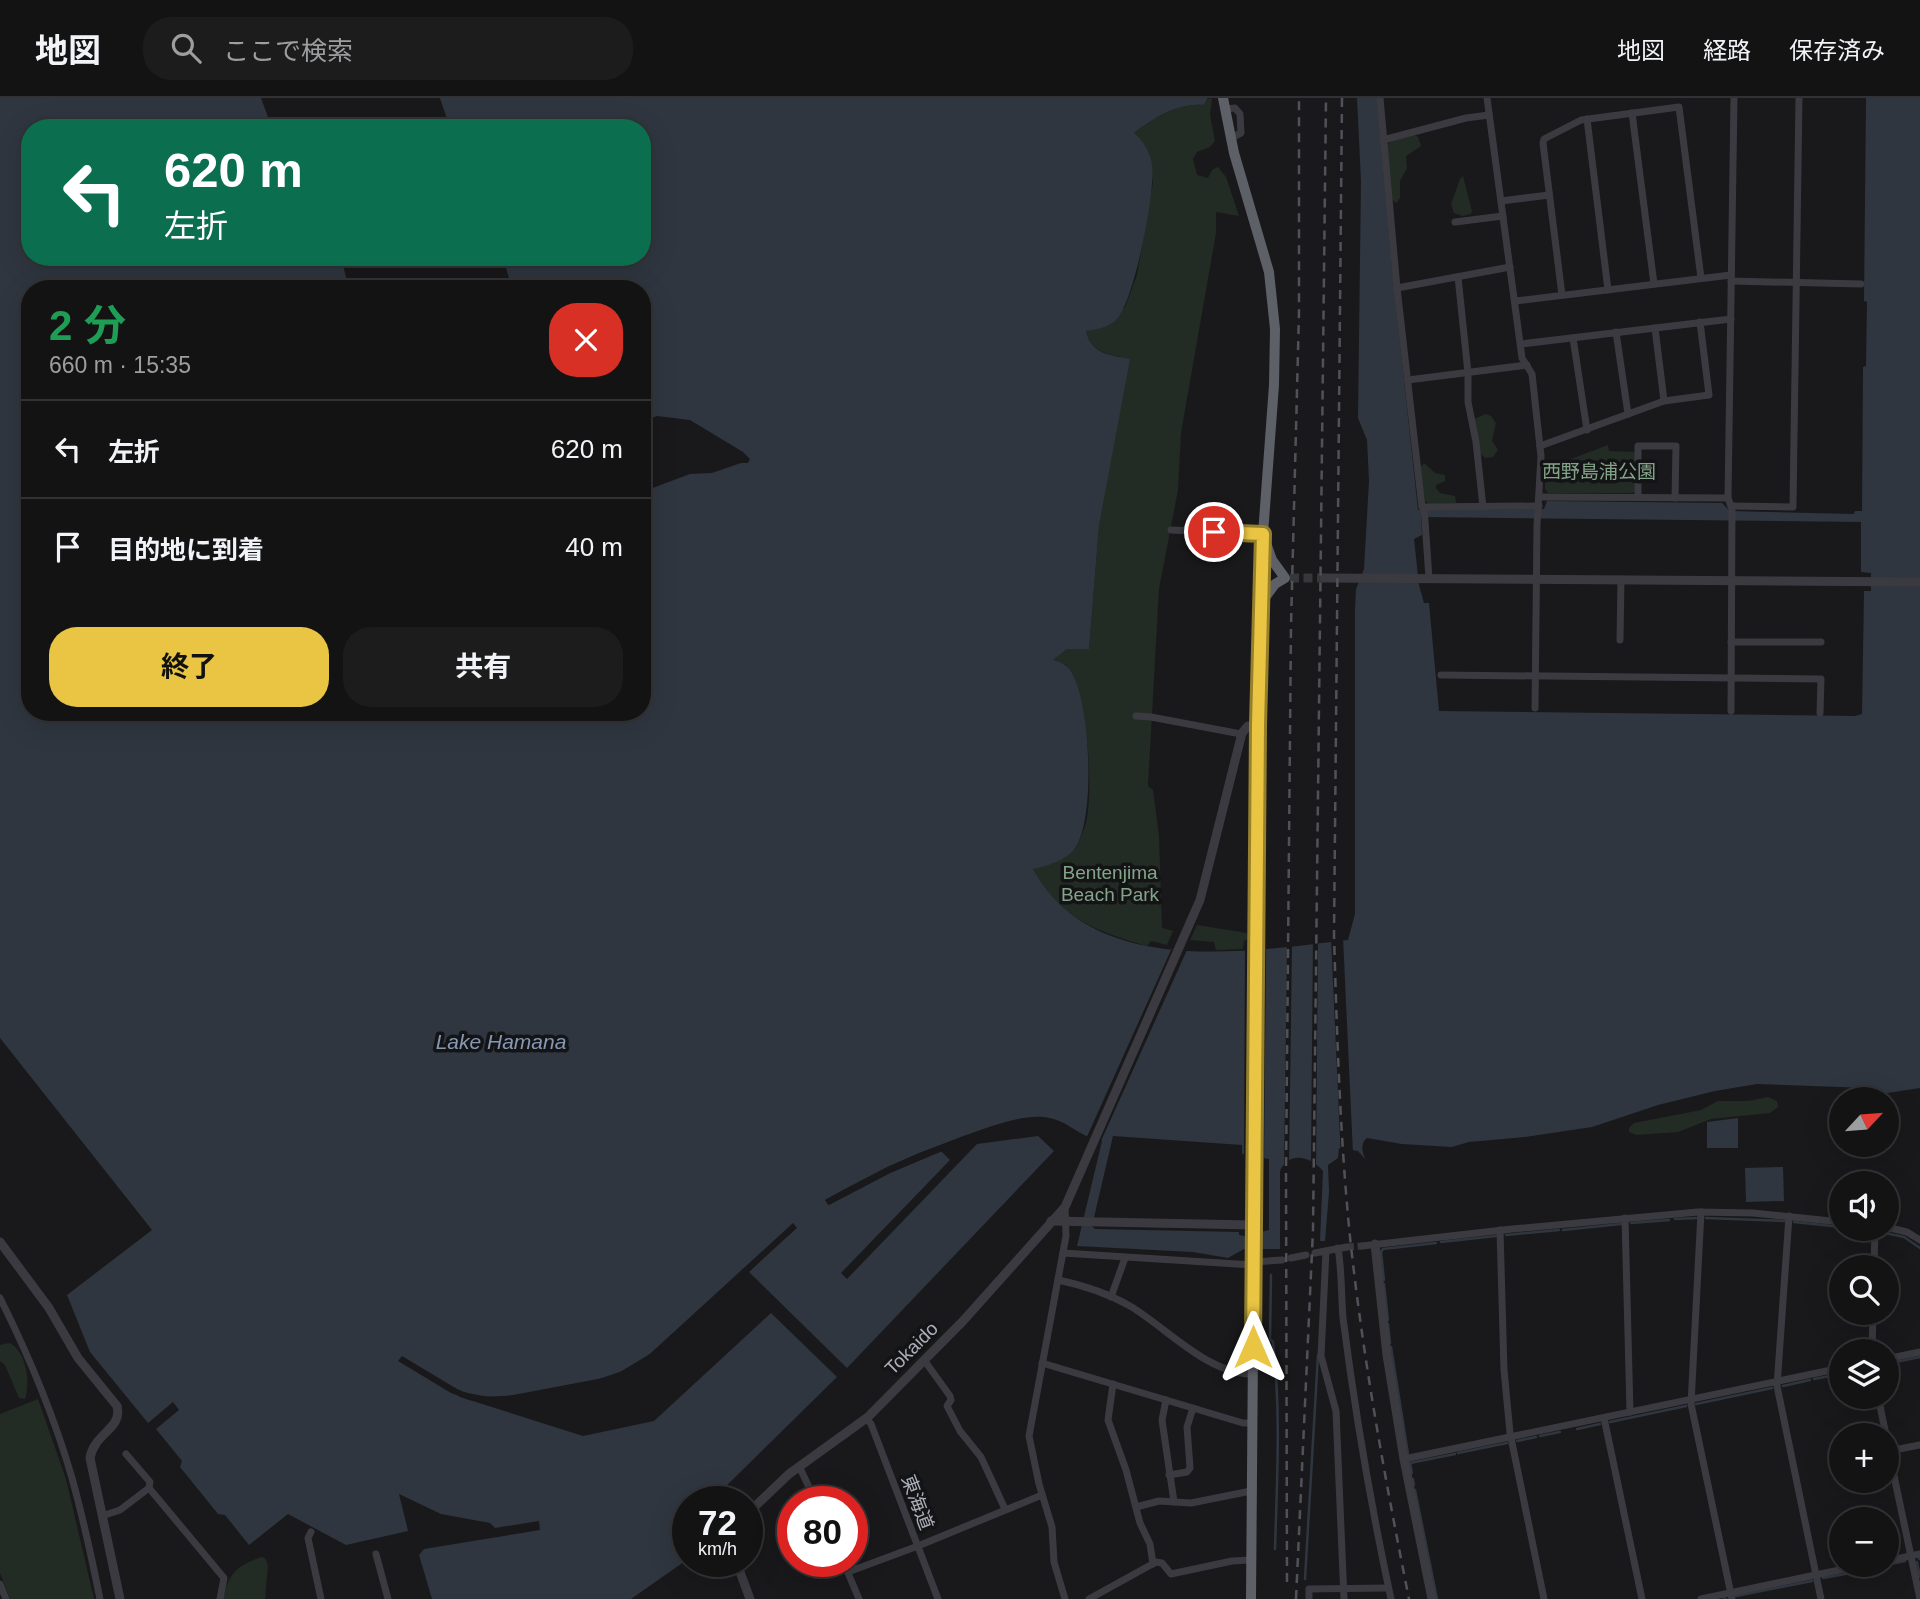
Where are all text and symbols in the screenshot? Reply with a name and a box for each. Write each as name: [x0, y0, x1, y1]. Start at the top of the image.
search box: [143, 17, 633, 80]
icon: search: [167, 29, 205, 67]
text: 地図: [35, 32, 101, 69]
text: ここで検索: [223, 36, 353, 66]
text: 地図: [1617, 37, 1665, 64]
text: 経路: [1703, 37, 1751, 64]
text: 保存済み: [1789, 37, 1885, 64]
text: 620 m: [164, 143, 303, 197]
icon: left: [49, 147, 140, 238]
text: 左折: [164, 208, 228, 244]
text: 2 分: [49, 302, 126, 349]
button: close: [549, 303, 623, 377]
text: 660 m · 15:35: [49, 352, 191, 378]
icon: left: [49, 430, 87, 468]
text: 620 m: [551, 434, 623, 464]
text: 左折: [108, 437, 160, 467]
park label: 西野島浦公園: [1542, 461, 1656, 482]
pin: [1184, 502, 1244, 562]
icon: arrive: [1195, 513, 1233, 551]
icon: arrive: [49, 528, 87, 566]
text: 40 m: [565, 532, 623, 562]
text: 目的地に到着: [108, 535, 264, 565]
button: 終了: [49, 627, 329, 707]
button: 共有: [343, 627, 623, 707]
park label: Bentenjima Beach Park: [1061, 862, 1160, 905]
water label: Lake Hamana: [436, 1030, 566, 1053]
north arrow: [1829, 1087, 1899, 1157]
map controls: [1829, 1087, 1899, 1577]
button: sound: [1829, 1171, 1899, 1241]
button: search: [1829, 1255, 1899, 1325]
position arrow: [1216, 1310, 1290, 1384]
street label: Tokaido: [881, 1318, 942, 1379]
button: layers: [1829, 1339, 1899, 1409]
button: +: [1829, 1423, 1899, 1493]
street label: 東海道: [898, 1472, 938, 1533]
speed limit sign: 80: [777, 1486, 868, 1577]
text: 72: [698, 1503, 737, 1542]
button: −: [1829, 1507, 1899, 1577]
text: km/h: [698, 1539, 737, 1559]

